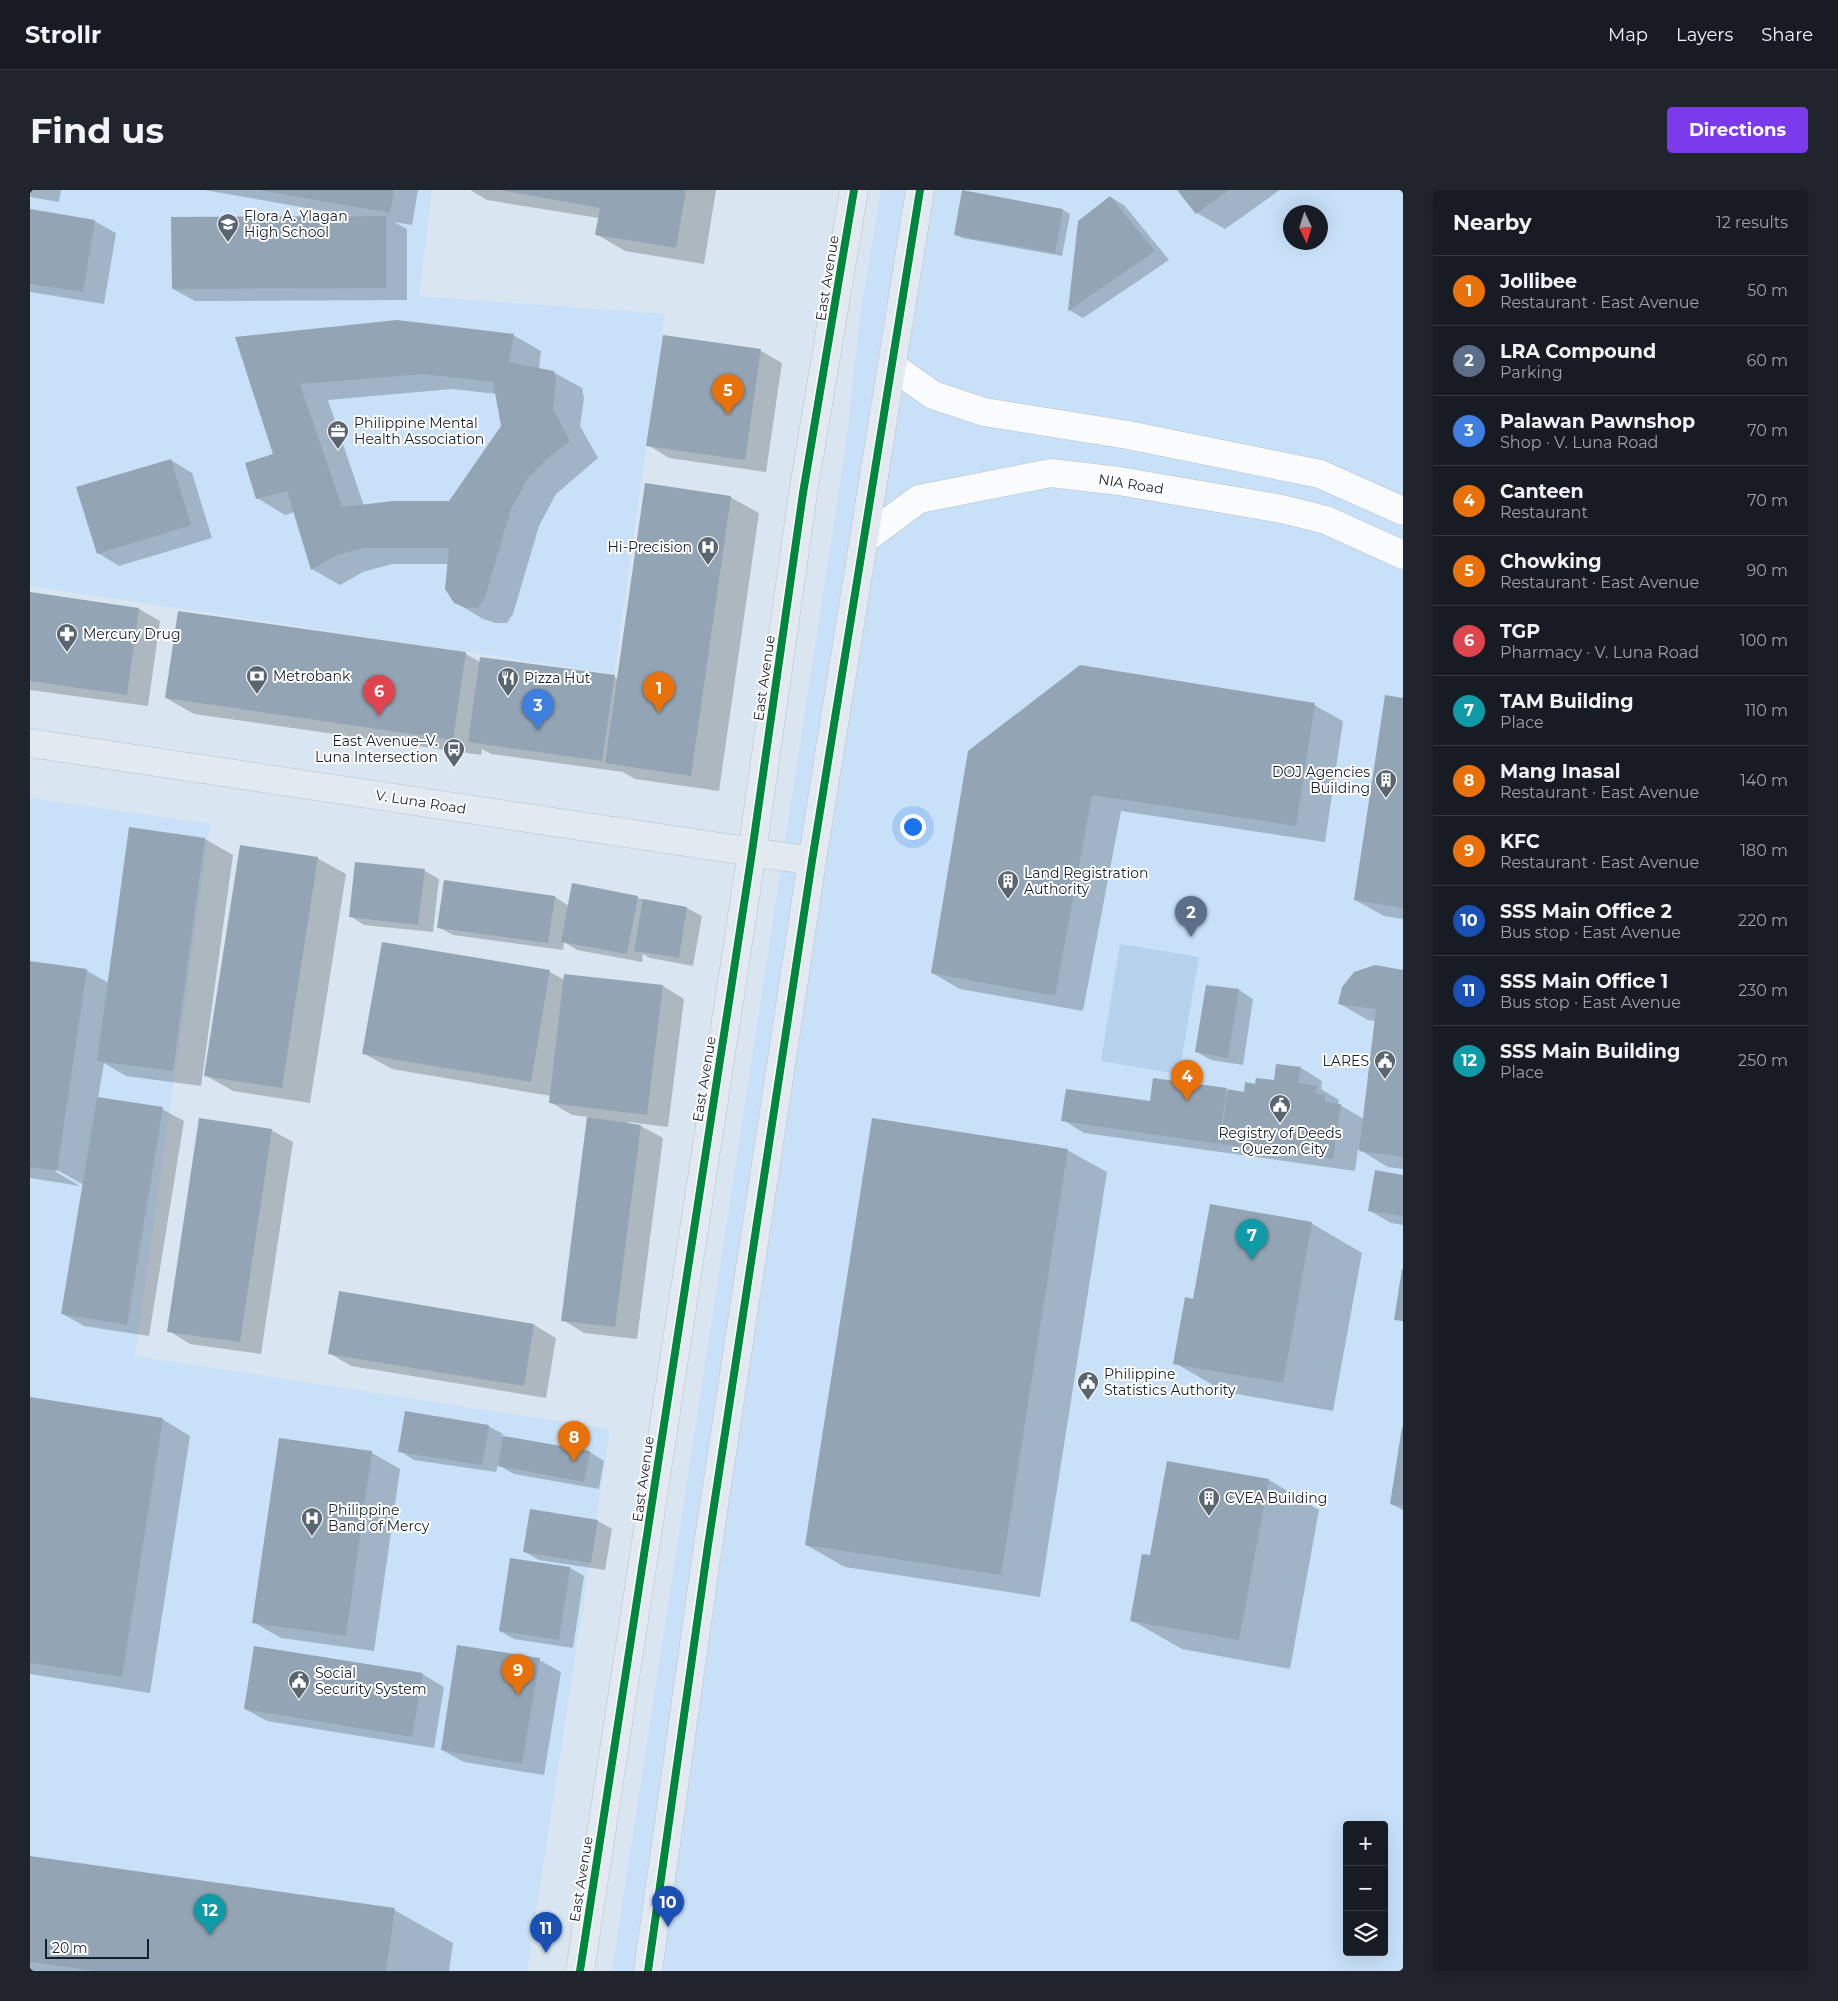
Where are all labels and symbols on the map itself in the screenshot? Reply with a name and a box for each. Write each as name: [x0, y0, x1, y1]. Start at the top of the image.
north arrow: [1283, 205, 1328, 250]
place label: Flora A. Ylagan High School: [244, 207, 348, 241]
school or university icon: Flora A. Ylagan High School: [216, 212, 240, 243]
street label: East Avenue: [811, 234, 843, 322]
pin: 5: [712, 374, 744, 415]
place label: Philippine Mental Health Association: [354, 414, 484, 448]
office icon: Philippine Mental Health Association: [326, 419, 350, 450]
street label: NIA Road: [1097, 470, 1165, 498]
hospital icon: Hi-Precision: [696, 535, 720, 566]
place label: Hi-Precision: [607, 538, 692, 556]
pharmacy icon: Mercury Drug: [55, 622, 79, 653]
place label: Mercury Drug: [83, 625, 181, 643]
street label: East Avenue: [749, 634, 779, 722]
bank icon: Metrobank: [245, 664, 269, 695]
restaurant icon: Pizza Hut: [496, 666, 520, 697]
place label: Metrobank: [273, 667, 351, 685]
place label: Pizza Hut: [524, 669, 591, 687]
pin: 1: [643, 672, 675, 713]
pin: 6: [363, 675, 395, 716]
pin: 3: [522, 689, 554, 730]
place label: East Avenue–V. Luna Intersection: [315, 732, 438, 766]
bus stop icon: East Avenue–V. Luna Intersection: [442, 737, 466, 768]
place label: DOJ Agencies Building: [1272, 763, 1370, 797]
building icon: DOJ Agencies Building: [1374, 768, 1398, 799]
street label: V. Luna Road: [374, 786, 468, 818]
your location: [900, 814, 926, 840]
place label: Land Registration Authority: [1024, 864, 1149, 898]
building icon: Land Registration Authority: [996, 869, 1020, 900]
pin: 2: [1175, 896, 1207, 937]
street label: East Avenue: [688, 1035, 720, 1123]
public building icon: LARES: [1373, 1049, 1397, 1080]
place label: LARES: [1323, 1052, 1369, 1070]
pin: 4: [1171, 1060, 1203, 1101]
public building icon: Registry of Deeds - Quezon City: [1268, 1093, 1292, 1124]
place label: Registry of Deeds - Quezon City: [1218, 1124, 1342, 1158]
pin: 7: [1236, 1219, 1268, 1260]
place label: Philippine Statistics Authority: [1104, 1365, 1236, 1399]
public building icon: Philippine Statistics Authority: [1076, 1370, 1100, 1401]
pin: 8: [558, 1421, 590, 1462]
street label: East Avenue: [628, 1435, 658, 1523]
building icon: CVEA Building: [1197, 1486, 1221, 1517]
place label: CVEA Building: [1225, 1489, 1327, 1507]
place label: Philippine Band of Mercy: [328, 1501, 430, 1535]
hospital icon: Philippine Band of Mercy: [300, 1506, 324, 1537]
pin: 9: [502, 1654, 534, 1695]
place label: Social Security System: [315, 1664, 427, 1698]
public building icon: Social Security System: [287, 1669, 311, 1700]
street label: East Avenue: [565, 1835, 597, 1923]
pin: 10: [652, 1886, 684, 1927]
pin: 12: [194, 1894, 226, 1935]
pin: 11: [530, 1912, 562, 1953]
scale bar: [45, 1936, 149, 1959]

